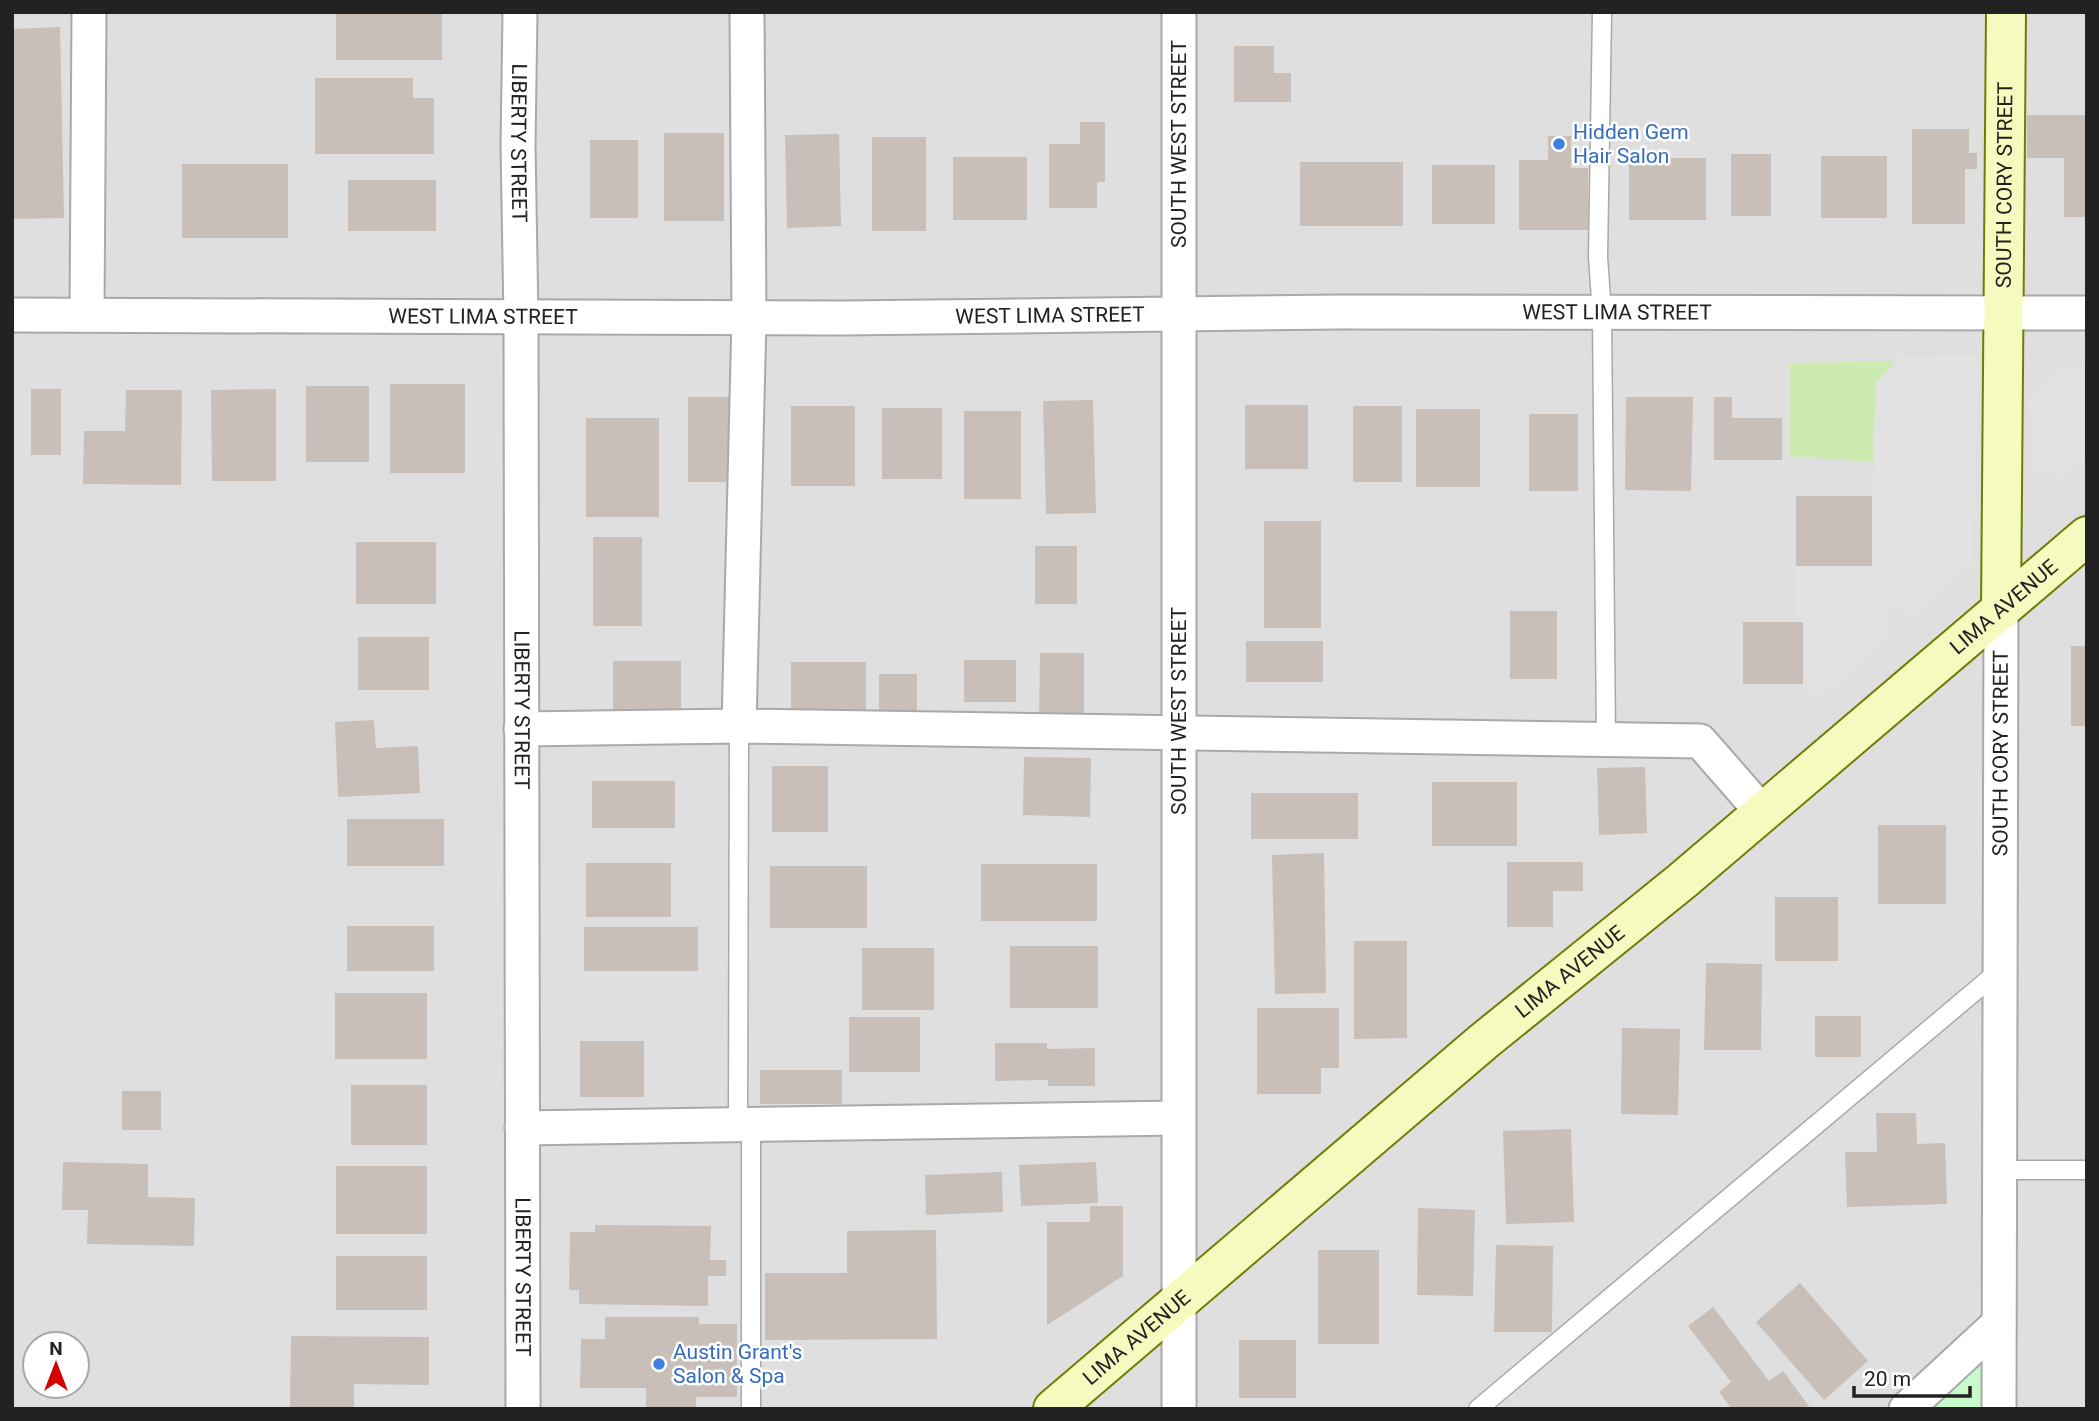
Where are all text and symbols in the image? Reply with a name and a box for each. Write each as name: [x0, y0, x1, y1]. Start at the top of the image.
street label: SOUTH WEST STREET: [1167, 39, 1191, 248]
street label: LIBERTY STREET: [506, 63, 531, 223]
street label: SOUTH CORY STREET: [1992, 81, 2017, 288]
place label: Hidden Gem Hair Salon: [1573, 120, 1689, 168]
marker: Hidden Gem Hair Salon: [1551, 136, 1567, 152]
street label: WEST LIMA STREET: [1522, 300, 1712, 324]
street label: WEST LIMA STREET: [955, 302, 1145, 329]
street label: WEST LIMA STREET: [388, 304, 578, 329]
street label: LIMA AVENUE: [1945, 555, 2062, 659]
street label: SOUTH WEST STREET: [1167, 606, 1191, 815]
street label: LIBERTY STREET: [510, 630, 534, 790]
street label: SOUTH CORY STREET: [1988, 649, 2013, 856]
street label: LIMA AVENUE: [1510, 920, 1629, 1023]
street label: LIBERTY STREET: [511, 1197, 535, 1357]
street label: LIMA AVENUE: [1078, 1285, 1195, 1390]
north arrow: [21, 1330, 91, 1400]
text: N: [49, 1337, 63, 1360]
place label: Austin Grant's Salon & Spa: [673, 1340, 802, 1388]
scale bar: [1854, 1354, 1969, 1398]
marker: Austin Grant's Salon & Spa: [651, 1356, 667, 1372]
text: 20 m: [1864, 1367, 1911, 1391]

